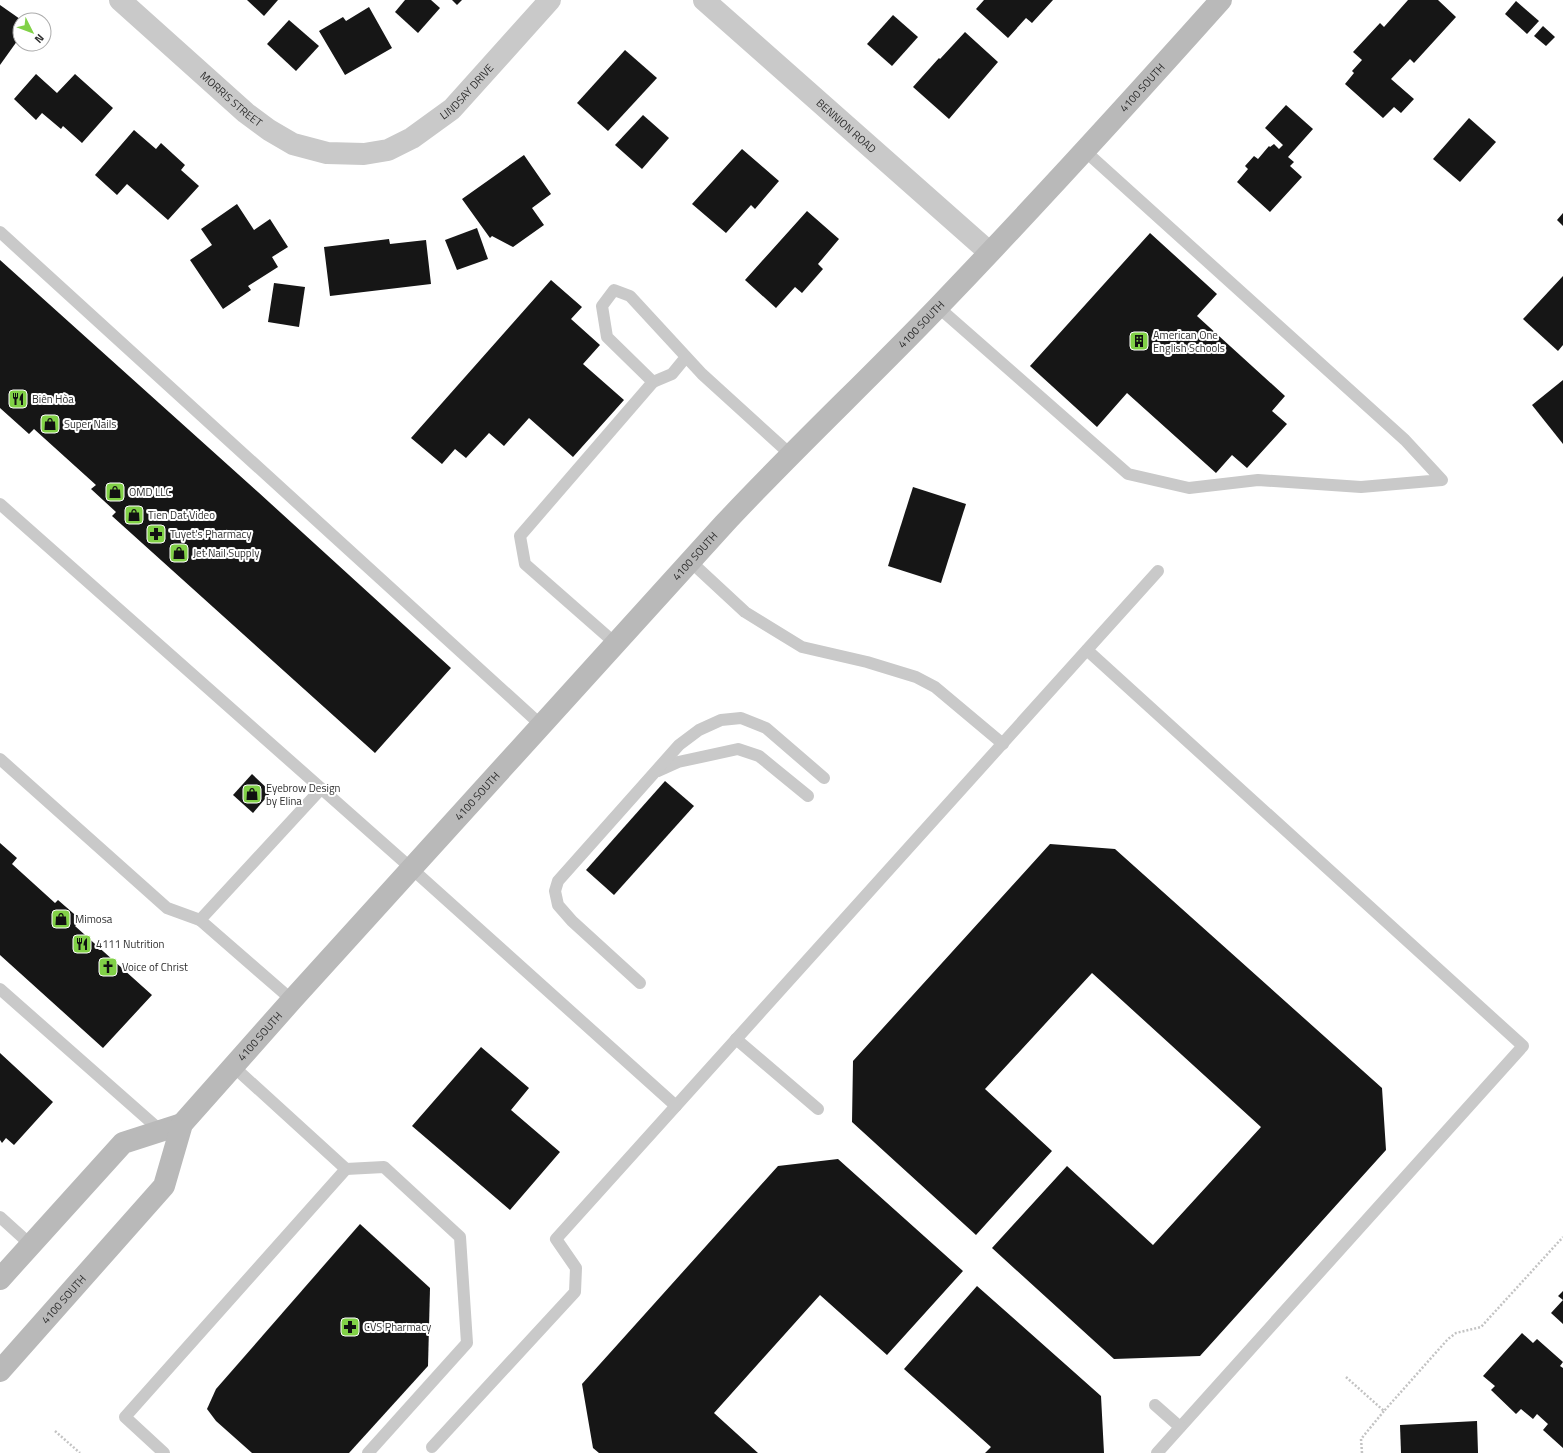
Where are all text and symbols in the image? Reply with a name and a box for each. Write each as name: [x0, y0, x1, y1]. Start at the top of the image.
north arrow: [12, 12, 52, 52]
text: N: [31, 31, 48, 47]
street label: LINDSAY DRIVE: [437, 60, 497, 123]
street label: 4100 SOUTH: [1116, 60, 1168, 115]
street label: MORRIS STREET: [197, 68, 266, 131]
street label: BENNION ROAD: [813, 95, 880, 157]
street label: 4100 SOUTH: [894, 297, 948, 352]
place label: American One English Schools: [1153, 327, 1225, 356]
building icon: American One English Schools: [1128, 330, 1150, 352]
restaurant icon: Biên Hòa: [7, 388, 29, 410]
place label: Biên Hòa: [32, 391, 74, 407]
shop icon: Super Nails: [39, 413, 61, 435]
place label: Super Nails: [64, 416, 116, 432]
shop icon: OMD LLC: [104, 481, 126, 503]
place label: OMD LLC: [129, 484, 171, 500]
shop icon: Tien Dat Video: [123, 504, 145, 526]
place label: Tien Dat Video: [148, 507, 215, 523]
pharmacy icon: Tuyet's Pharmacy: [145, 523, 167, 545]
place label: Tuyet's Pharmacy: [170, 526, 252, 542]
street label: 4100 SOUTH: [669, 528, 721, 584]
shop icon: Jet Nail Supply: [168, 542, 190, 564]
place label: Jet Nail Supply: [193, 545, 260, 561]
street label: 4100 SOUTH: [451, 768, 503, 824]
place label: Eyebrow Design by Elina: [266, 780, 341, 809]
shop icon: Eyebrow Design by Elina: [241, 783, 263, 805]
shop icon: Mimosa: [50, 908, 72, 930]
place label: Mimosa: [75, 911, 113, 927]
restaurant icon: 4111 Nutrition: [71, 933, 93, 955]
place label: 4111 Nutrition: [96, 936, 164, 952]
church icon: Voice of Christ: [97, 956, 119, 978]
place label: Voice of Christ: [122, 959, 188, 975]
street label: 4100 SOUTH: [234, 1008, 286, 1064]
street label: 4100 SOUTH: [38, 1271, 90, 1327]
pharmacy icon: CVS Pharmacy: [339, 1316, 361, 1338]
place label: CVS Pharmacy: [364, 1319, 432, 1335]

